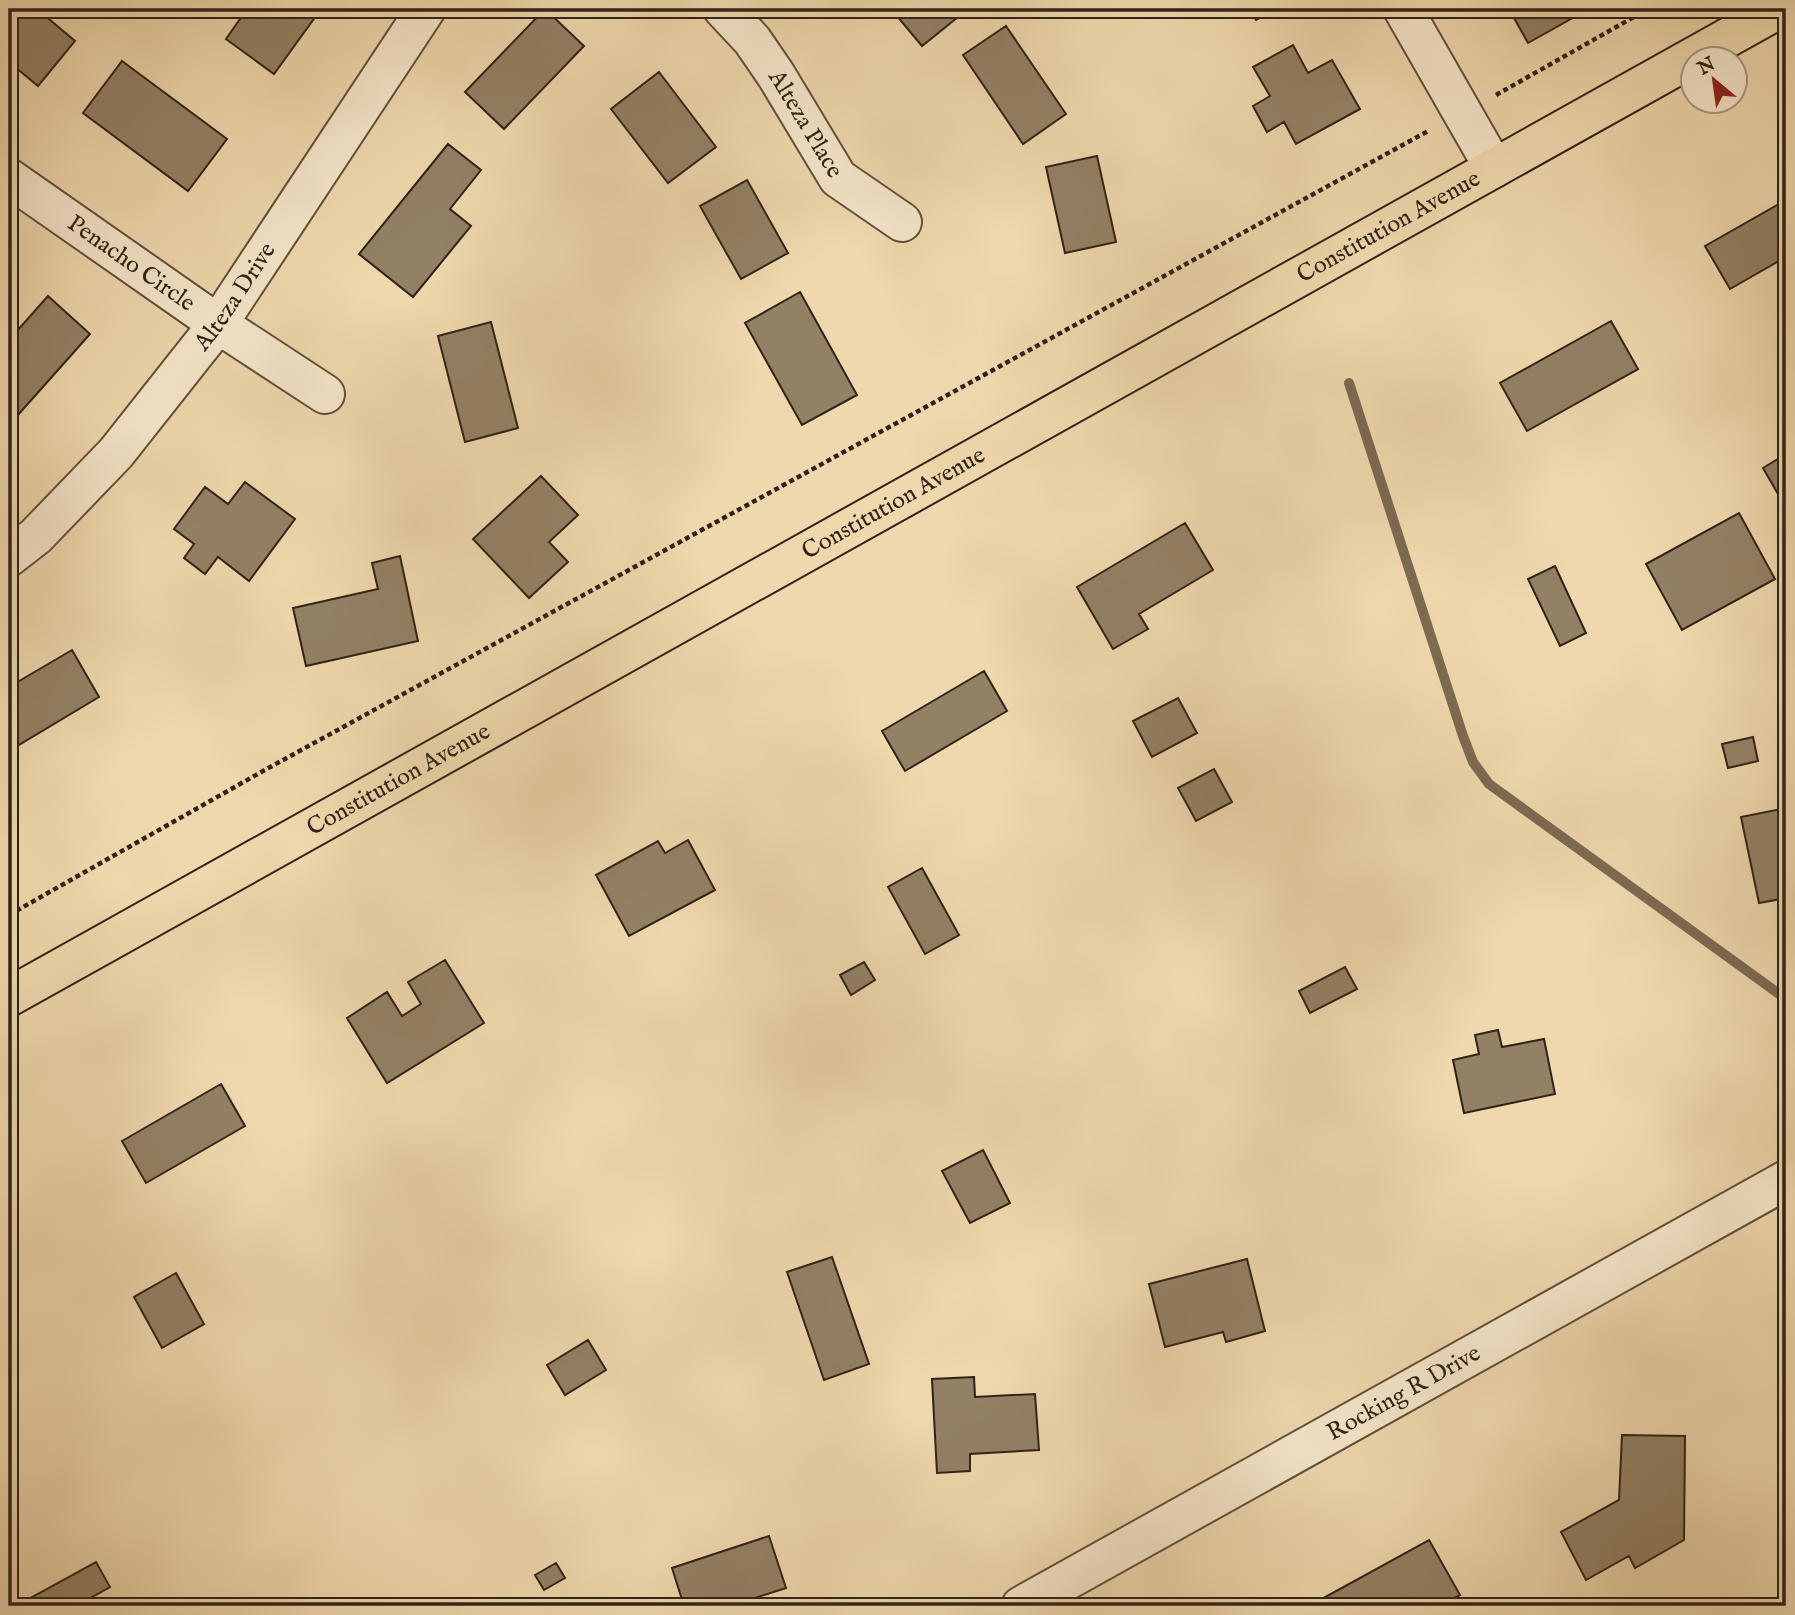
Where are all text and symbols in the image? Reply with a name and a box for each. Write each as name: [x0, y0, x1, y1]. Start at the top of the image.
north arrow: [1680, 46, 1750, 116]
text: N: [1693, 52, 1720, 82]
street label: Alteza Place: [760, 63, 850, 184]
street label: Constitution Avenue: [1291, 163, 1486, 290]
street label: Penacho Circle: [61, 208, 201, 319]
street label: Alteza Drive: [186, 237, 283, 358]
street label: Constitution Avenue: [796, 440, 991, 567]
street label: Constitution Avenue: [301, 716, 496, 843]
street label: Rocking R Drive: [1321, 1338, 1486, 1448]

